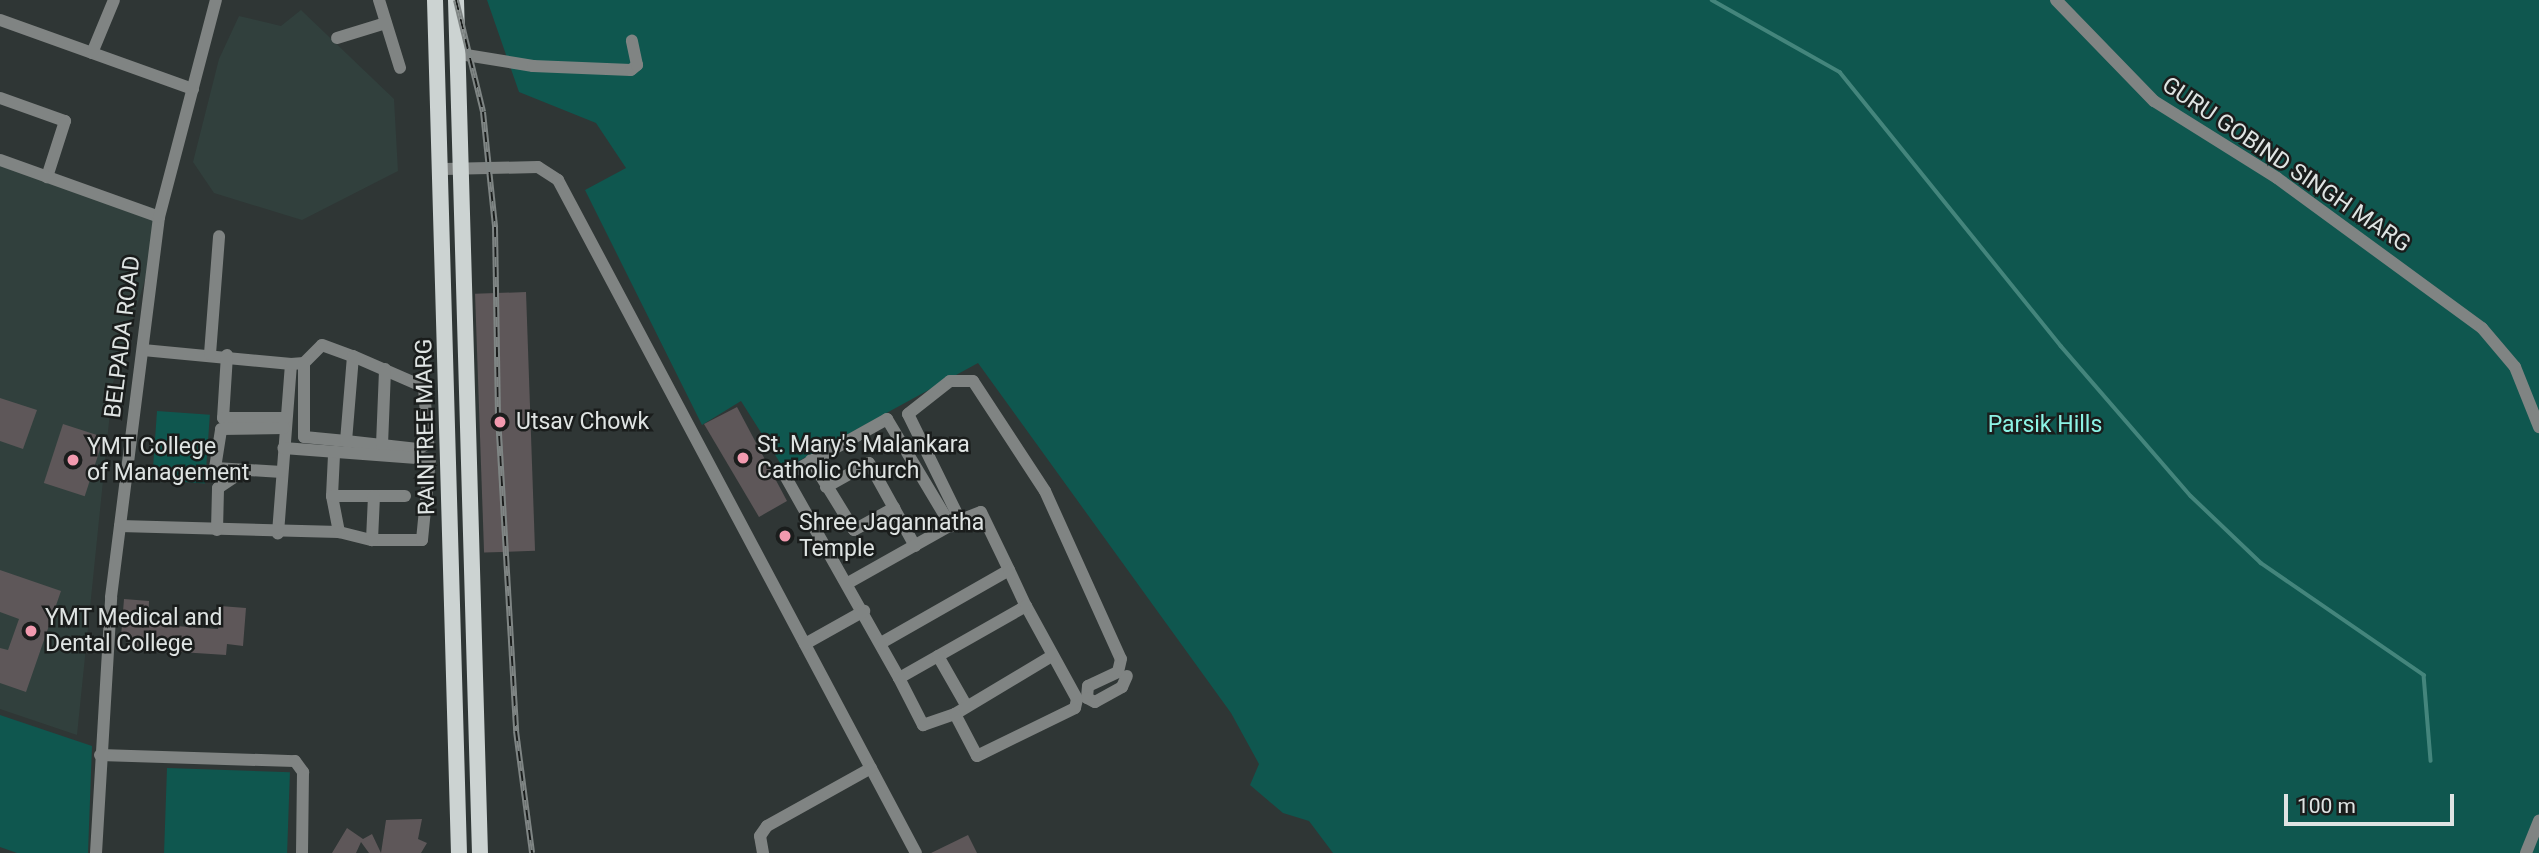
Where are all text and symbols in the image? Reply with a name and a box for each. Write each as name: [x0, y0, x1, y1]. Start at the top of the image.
street label: GURU GOBIND SINGH MARG: [2156, 71, 2416, 259]
street label: BELPADA ROAD: [99, 254, 147, 420]
street label: RAINTREE MARG: [411, 339, 441, 515]
place label: Utsav Chowk: [516, 408, 649, 436]
park label: Parsik Hills: [1988, 411, 2102, 439]
marker: Utsav Chowk: [490, 412, 510, 432]
place label: St. Mary's Malankara Catholic Church: [757, 431, 970, 485]
place label: YMT College of Management: [87, 433, 249, 487]
marker: St. Mary's Malankara Catholic Church: [735, 450, 751, 466]
marker: YMT College of Management: [65, 452, 81, 468]
place label: Shree Jagannatha Temple: [799, 509, 984, 563]
marker: Shree Jagannatha Temple: [777, 528, 793, 544]
place label: YMT Medical and Dental College: [45, 604, 223, 658]
marker: YMT Medical and Dental College: [23, 623, 39, 639]
scale bar: [2287, 780, 2457, 824]
text: 100 m: [2297, 794, 2356, 818]

